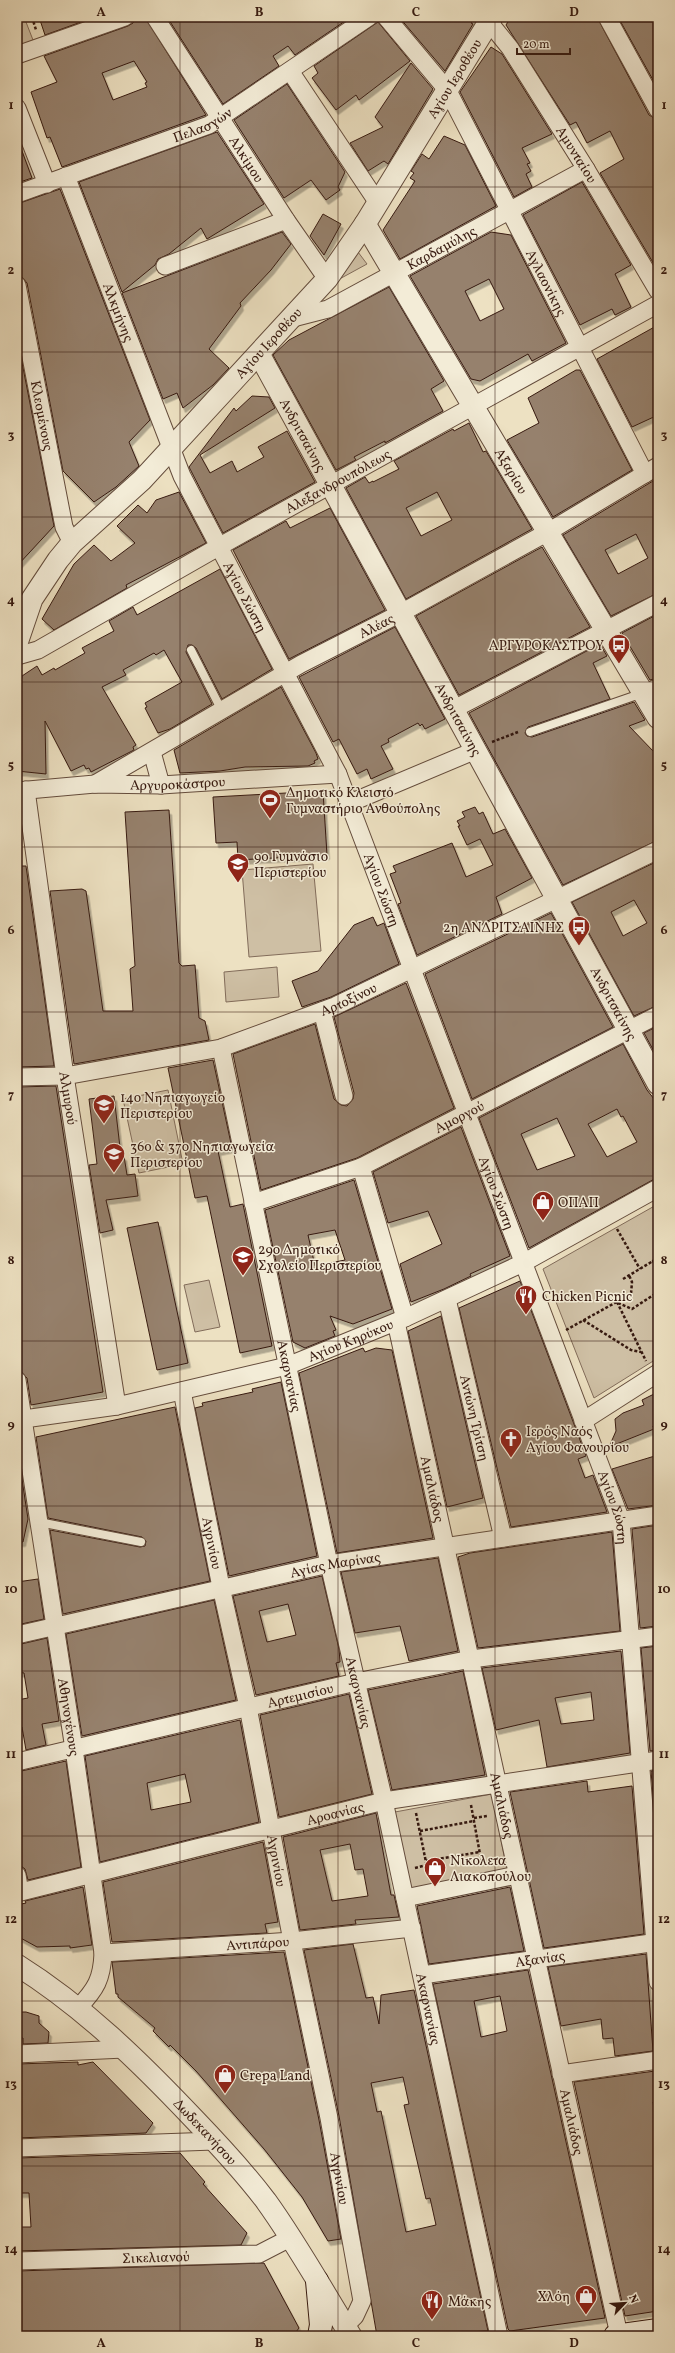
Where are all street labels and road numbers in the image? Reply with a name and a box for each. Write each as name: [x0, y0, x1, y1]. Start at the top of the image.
street label: Αγίου Ιεροθέου: [424, 36, 487, 123]
street label: Πελασγών: [171, 104, 237, 148]
street label: Αμυνταίου: [551, 123, 600, 187]
street label: Αλκίμου: [223, 133, 268, 187]
street label: Καρδαμύλης: [404, 222, 480, 276]
street label: Αγλαονίκης: [520, 247, 570, 320]
street label: Αλκμήνης: [97, 280, 137, 345]
street label: Αγίου Ιεροθέου: [232, 304, 307, 384]
street label: Κλεομένους: [25, 379, 57, 453]
street label: Ανδριτσαίνης: [274, 395, 330, 476]
street label: Αλεξανδρουπόλεως: [282, 445, 395, 519]
street label: Αξαρίου: [489, 445, 531, 498]
street label: Αγίου Σώστη: [218, 559, 270, 636]
street label: Αλέας: [356, 610, 398, 644]
street label: Ανδριτσαίνης: [429, 679, 485, 760]
street label: Αργυροκάστρου: [130, 773, 226, 796]
street label: Αγίου Σώστη: [358, 851, 403, 930]
street label: Ανδριτσαίνης: [585, 964, 640, 1044]
street label: Αρτοξίνου: [318, 979, 381, 1022]
street label: Αλμυρού: [53, 1070, 81, 1127]
street label: Αμοργού: [432, 1097, 488, 1139]
street label: Αγίου Σώστη: [473, 1154, 518, 1233]
street label: Αγίου Κηρύκου: [305, 1316, 397, 1368]
street label: Ακαρνανίας: [271, 1338, 305, 1414]
street label: Αντώνη Τρίτση: [454, 1373, 493, 1463]
street label: Αμαλιάδος: [415, 1454, 448, 1524]
street label: Αγίου Σώστη: [592, 1468, 631, 1546]
street label: Αγρινίου: [196, 1516, 225, 1571]
street label: Αγίας Μαρίνας: [288, 1548, 382, 1584]
street label: Ακαρνανίας: [340, 1655, 375, 1731]
street label: Αθηνογένους: [52, 1677, 83, 1758]
street label: Αρτεμισίου: [266, 1680, 336, 1714]
street label: Αμαλιάδος: [484, 1771, 518, 1841]
street label: Αροανίας: [305, 1798, 366, 1831]
street label: Αγρινίου: [261, 1833, 290, 1889]
street label: Αντιπάρου: [226, 1933, 290, 1956]
street label: Αξανίας: [514, 1947, 566, 1973]
street label: Ακαρνανίας: [410, 1971, 444, 2047]
street label: Αμαλιάδος: [554, 2087, 587, 2157]
street label: Δωδεκανήσου: [168, 2095, 240, 2170]
street label: Αγρινίου: [324, 2151, 352, 2206]
street label: Σικελιανού: [122, 2248, 190, 2269]

